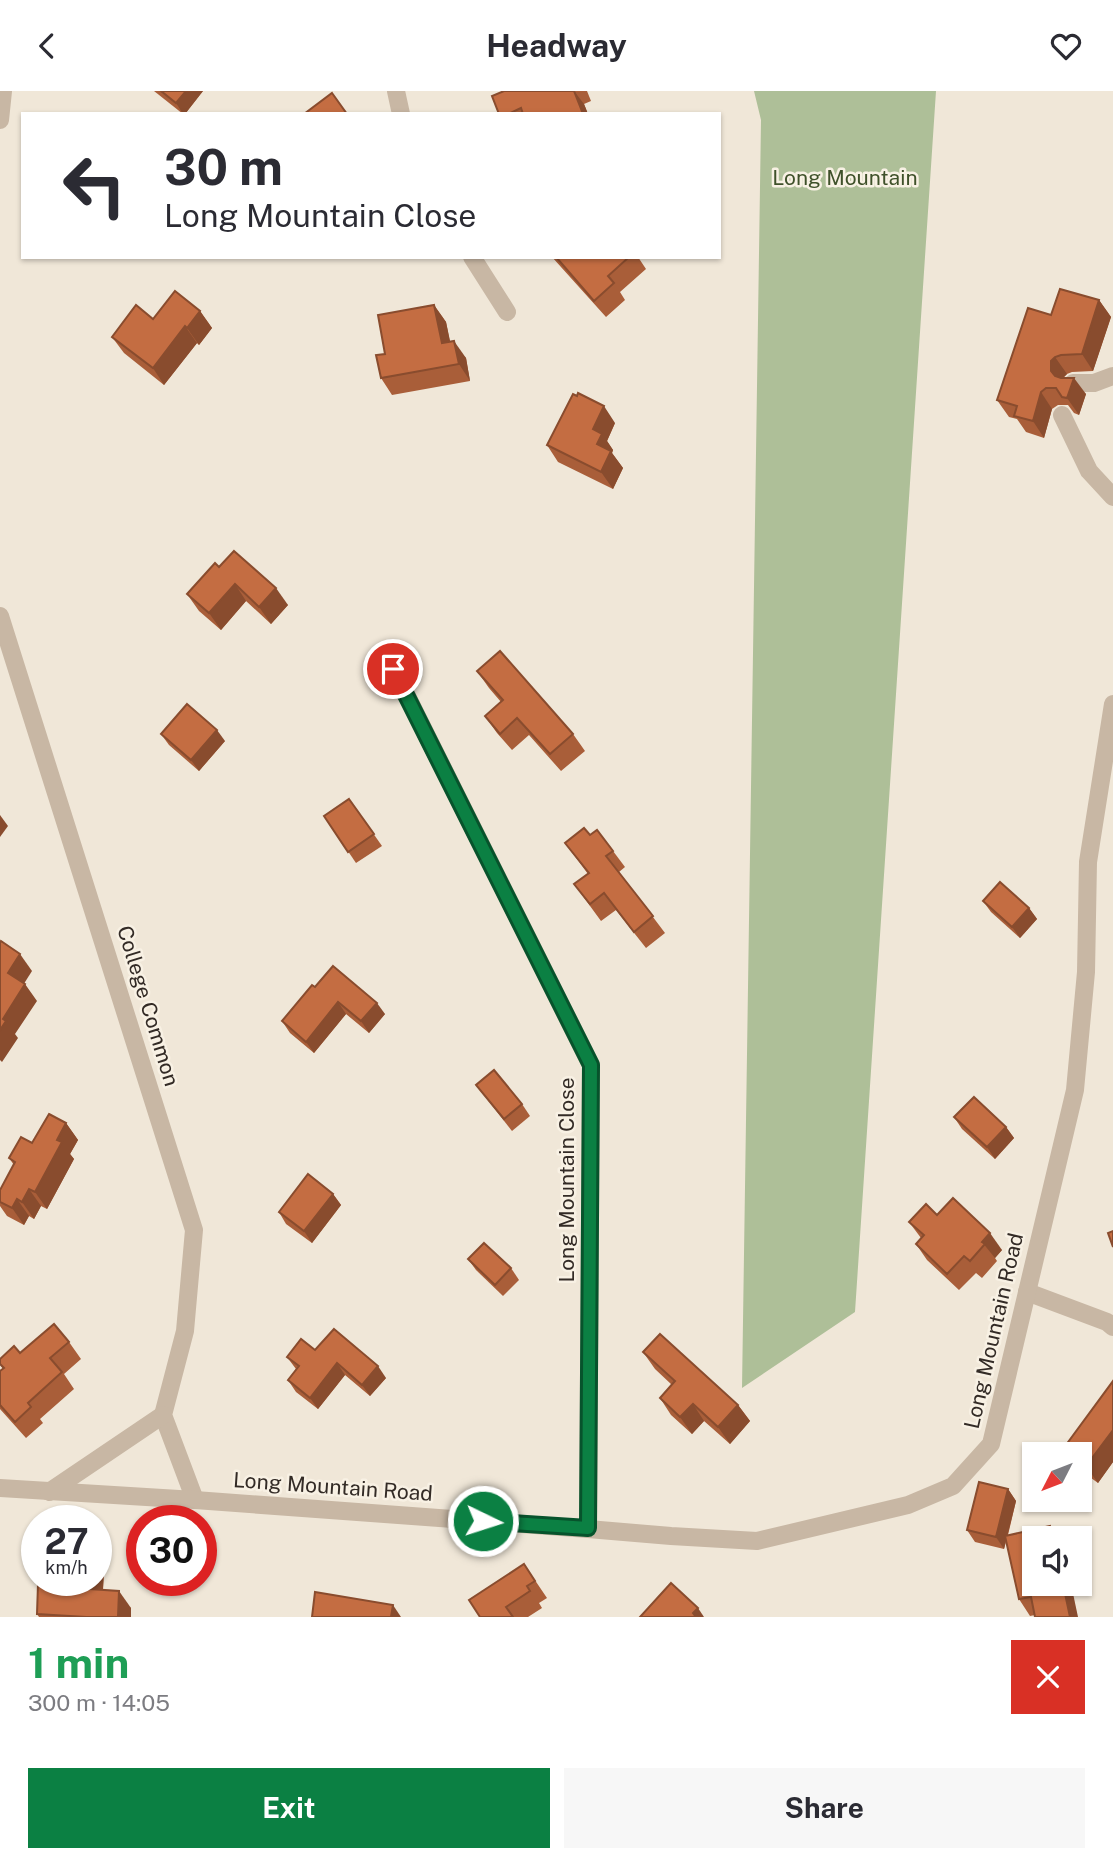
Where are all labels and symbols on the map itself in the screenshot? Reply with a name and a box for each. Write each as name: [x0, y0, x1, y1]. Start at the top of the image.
park label: Long Mountain: [772, 165, 918, 190]
pin: [363, 639, 423, 699]
street label: College Common: [112, 923, 185, 1089]
street label: Long Mountain Close: [554, 1077, 579, 1283]
street label: Long Mountain Road: [959, 1231, 1028, 1431]
north arrow: [1022, 1442, 1092, 1512]
street label: Long Mountain Road: [232, 1467, 434, 1506]
position arrow: [446, 1484, 520, 1558]
speed limit sign: 30: [126, 1505, 217, 1596]

